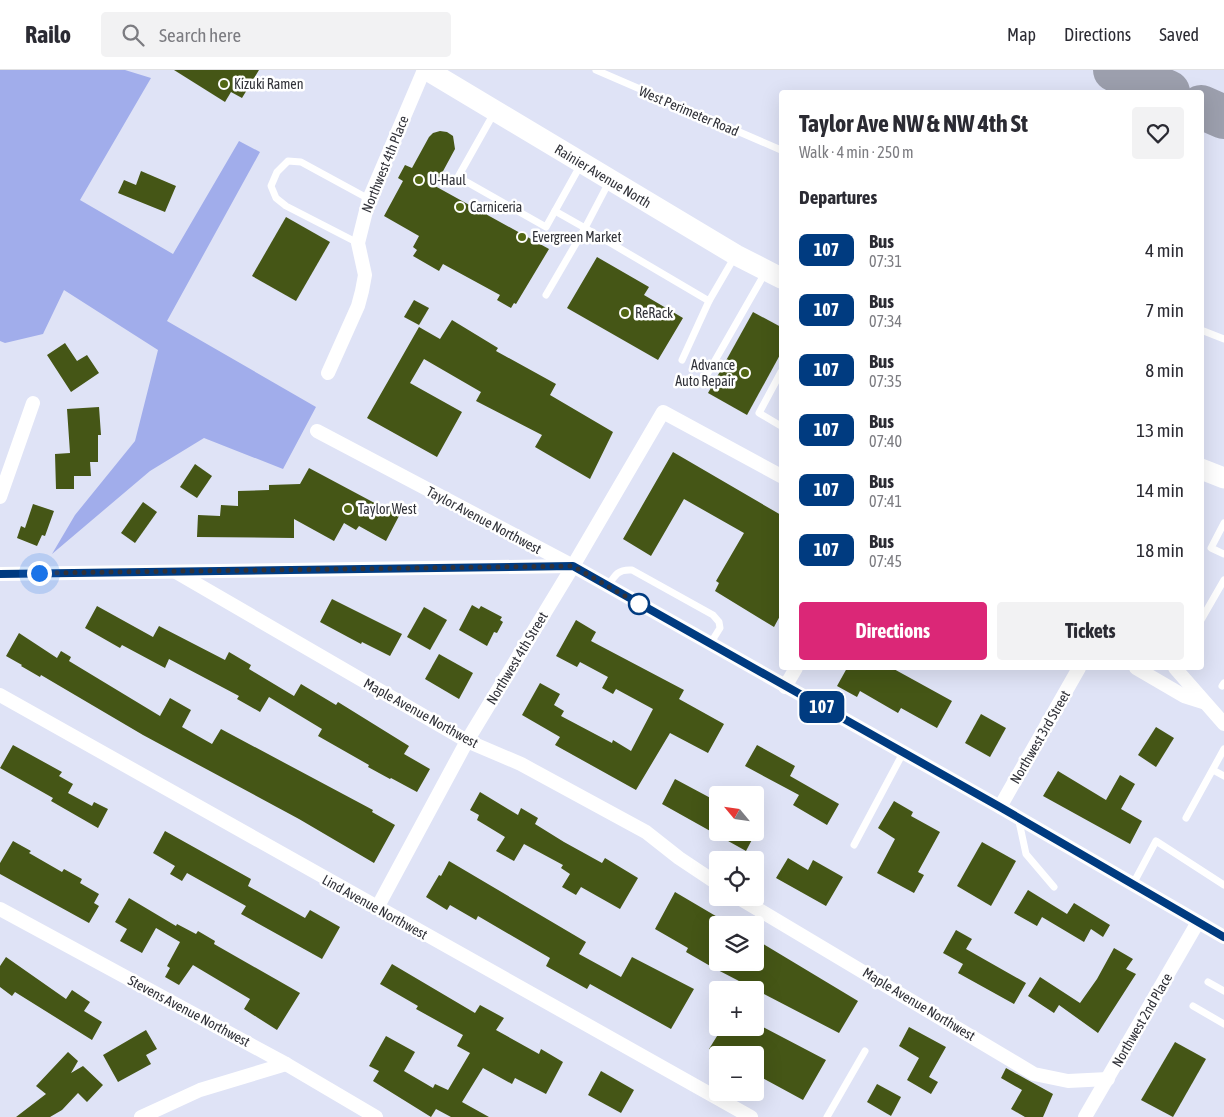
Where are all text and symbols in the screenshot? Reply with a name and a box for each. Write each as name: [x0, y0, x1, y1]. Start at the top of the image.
search box: [101, 12, 451, 57]
text: Railo: [25, 21, 71, 48]
icon: search: [119, 21, 147, 49]
text: Search here: [159, 24, 241, 46]
text: Map: [1007, 24, 1036, 45]
text: Directions: [1064, 24, 1131, 45]
text: Saved: [1159, 24, 1199, 45]
place label: Kizuki Ramen: [234, 76, 304, 92]
marker: Kizuki Ramen: [218, 78, 230, 90]
street label: West Perimeter Road: [637, 83, 741, 139]
button: heart: [1132, 107, 1184, 159]
text: Taylor Ave NW & NW 4th St: [799, 110, 1028, 137]
street label: Northwest 4th Place: [358, 113, 412, 215]
street label: Rainier Avenue North: [552, 141, 654, 211]
text: Walk · 4 min · 250 m: [799, 143, 913, 161]
place label: U-Haul: [429, 172, 466, 188]
marker: U-Haul: [413, 174, 425, 186]
text: Departures: [799, 186, 877, 208]
place label: Carniceria: [470, 199, 522, 215]
marker: Carniceria: [454, 201, 466, 213]
place label: Evergreen Market: [532, 229, 621, 245]
text: Bus: [869, 230, 894, 252]
marker: Evergreen Market: [516, 231, 528, 243]
text: 107: [814, 239, 839, 260]
text: 4 min: [1145, 239, 1184, 261]
text: 07:31: [869, 252, 902, 270]
text: Bus: [869, 290, 894, 312]
text: 107: [814, 299, 839, 320]
text: 7 min: [1145, 299, 1184, 321]
place label: ReRack: [635, 305, 673, 321]
marker: ReRack: [619, 307, 631, 319]
text: 07:34: [869, 312, 902, 330]
text: Bus: [869, 350, 894, 372]
place label: Advance Auto Repair: [675, 357, 736, 389]
text: 107: [814, 359, 839, 380]
text: 8 min: [1145, 359, 1184, 381]
marker: Advance Auto Repair: [739, 367, 751, 379]
text: 07:35: [869, 372, 902, 390]
text: Bus: [869, 410, 894, 432]
text: 107: [814, 419, 839, 440]
text: 13 min: [1136, 419, 1184, 441]
text: 07:40: [869, 432, 902, 450]
text: Bus: [869, 470, 894, 492]
text: 107: [814, 479, 839, 500]
text: 14 min: [1136, 479, 1184, 501]
street label: Taylor Avenue Northwest: [424, 483, 544, 557]
text: 07:41: [869, 492, 902, 510]
place label: Taylor West: [358, 501, 417, 517]
marker: Taylor West: [342, 503, 354, 515]
text: Bus: [869, 530, 894, 552]
text: 107: [814, 539, 839, 560]
text: 18 min: [1136, 539, 1184, 561]
text: 07:45: [869, 552, 902, 570]
your location: [27, 561, 52, 586]
unlabelled marker: [628, 593, 650, 615]
button: Directions: [799, 602, 987, 660]
button: Tickets: [997, 602, 1184, 660]
street label: Northwest 4th Street: [483, 609, 551, 707]
street label: Maple Avenue Northwest: [361, 675, 481, 751]
street label: Northwest 3rd Street: [1007, 687, 1073, 787]
line badge: 107: [793, 691, 851, 723]
text: 107: [809, 696, 835, 717]
north arrow: [709, 786, 764, 841]
map controls: [709, 786, 764, 1101]
button: locate: [709, 851, 764, 906]
street label: Lind Avenue Northwest: [320, 871, 430, 943]
button: layers: [709, 916, 764, 971]
street label: Maple Avenue Northwest: [860, 964, 978, 1044]
street label: Northwest 2nd Place: [1109, 970, 1175, 1070]
street label: Stevens Avenue Northwest: [125, 972, 253, 1050]
button: +: [709, 981, 764, 1036]
button: −: [709, 1046, 764, 1101]

